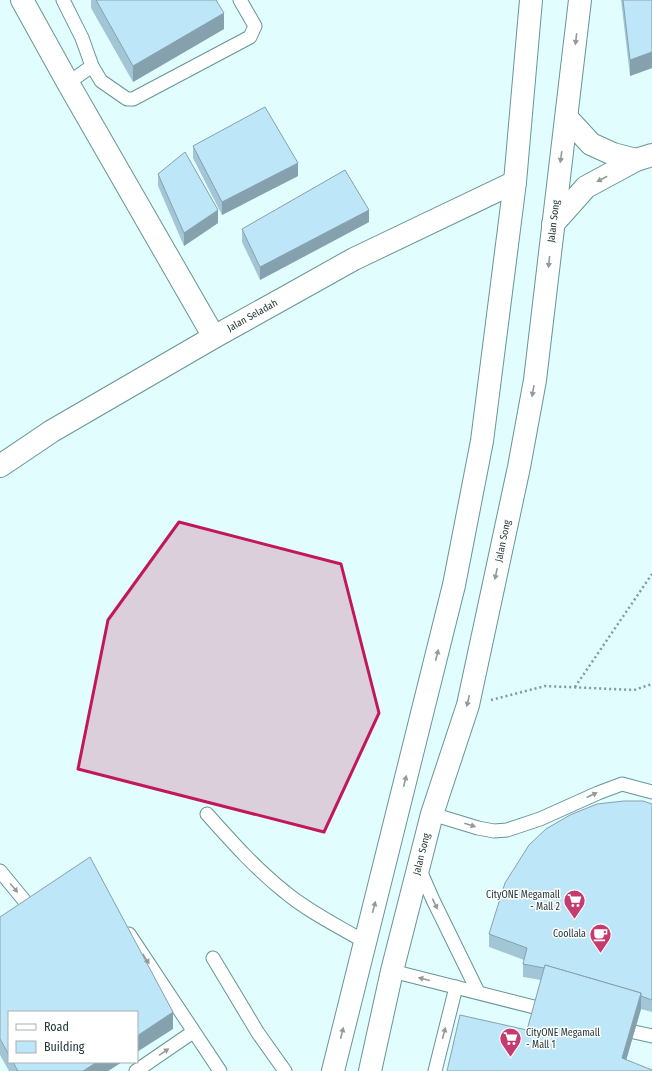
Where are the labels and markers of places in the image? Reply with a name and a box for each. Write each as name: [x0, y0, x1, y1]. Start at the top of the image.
supermarket icon: CityONE Megamall - Mall 2: [562, 888, 588, 921]
place label: CityONE Megamall - Mall 2: [486, 889, 561, 913]
cafe icon: Coollala: [588, 921, 614, 954]
place label: Coollala: [553, 928, 586, 940]
supermarket icon: CityONE Megamall - Mall 1: [498, 1026, 524, 1059]
place label: CityONE Megamall - Mall 1: [526, 1027, 600, 1051]

